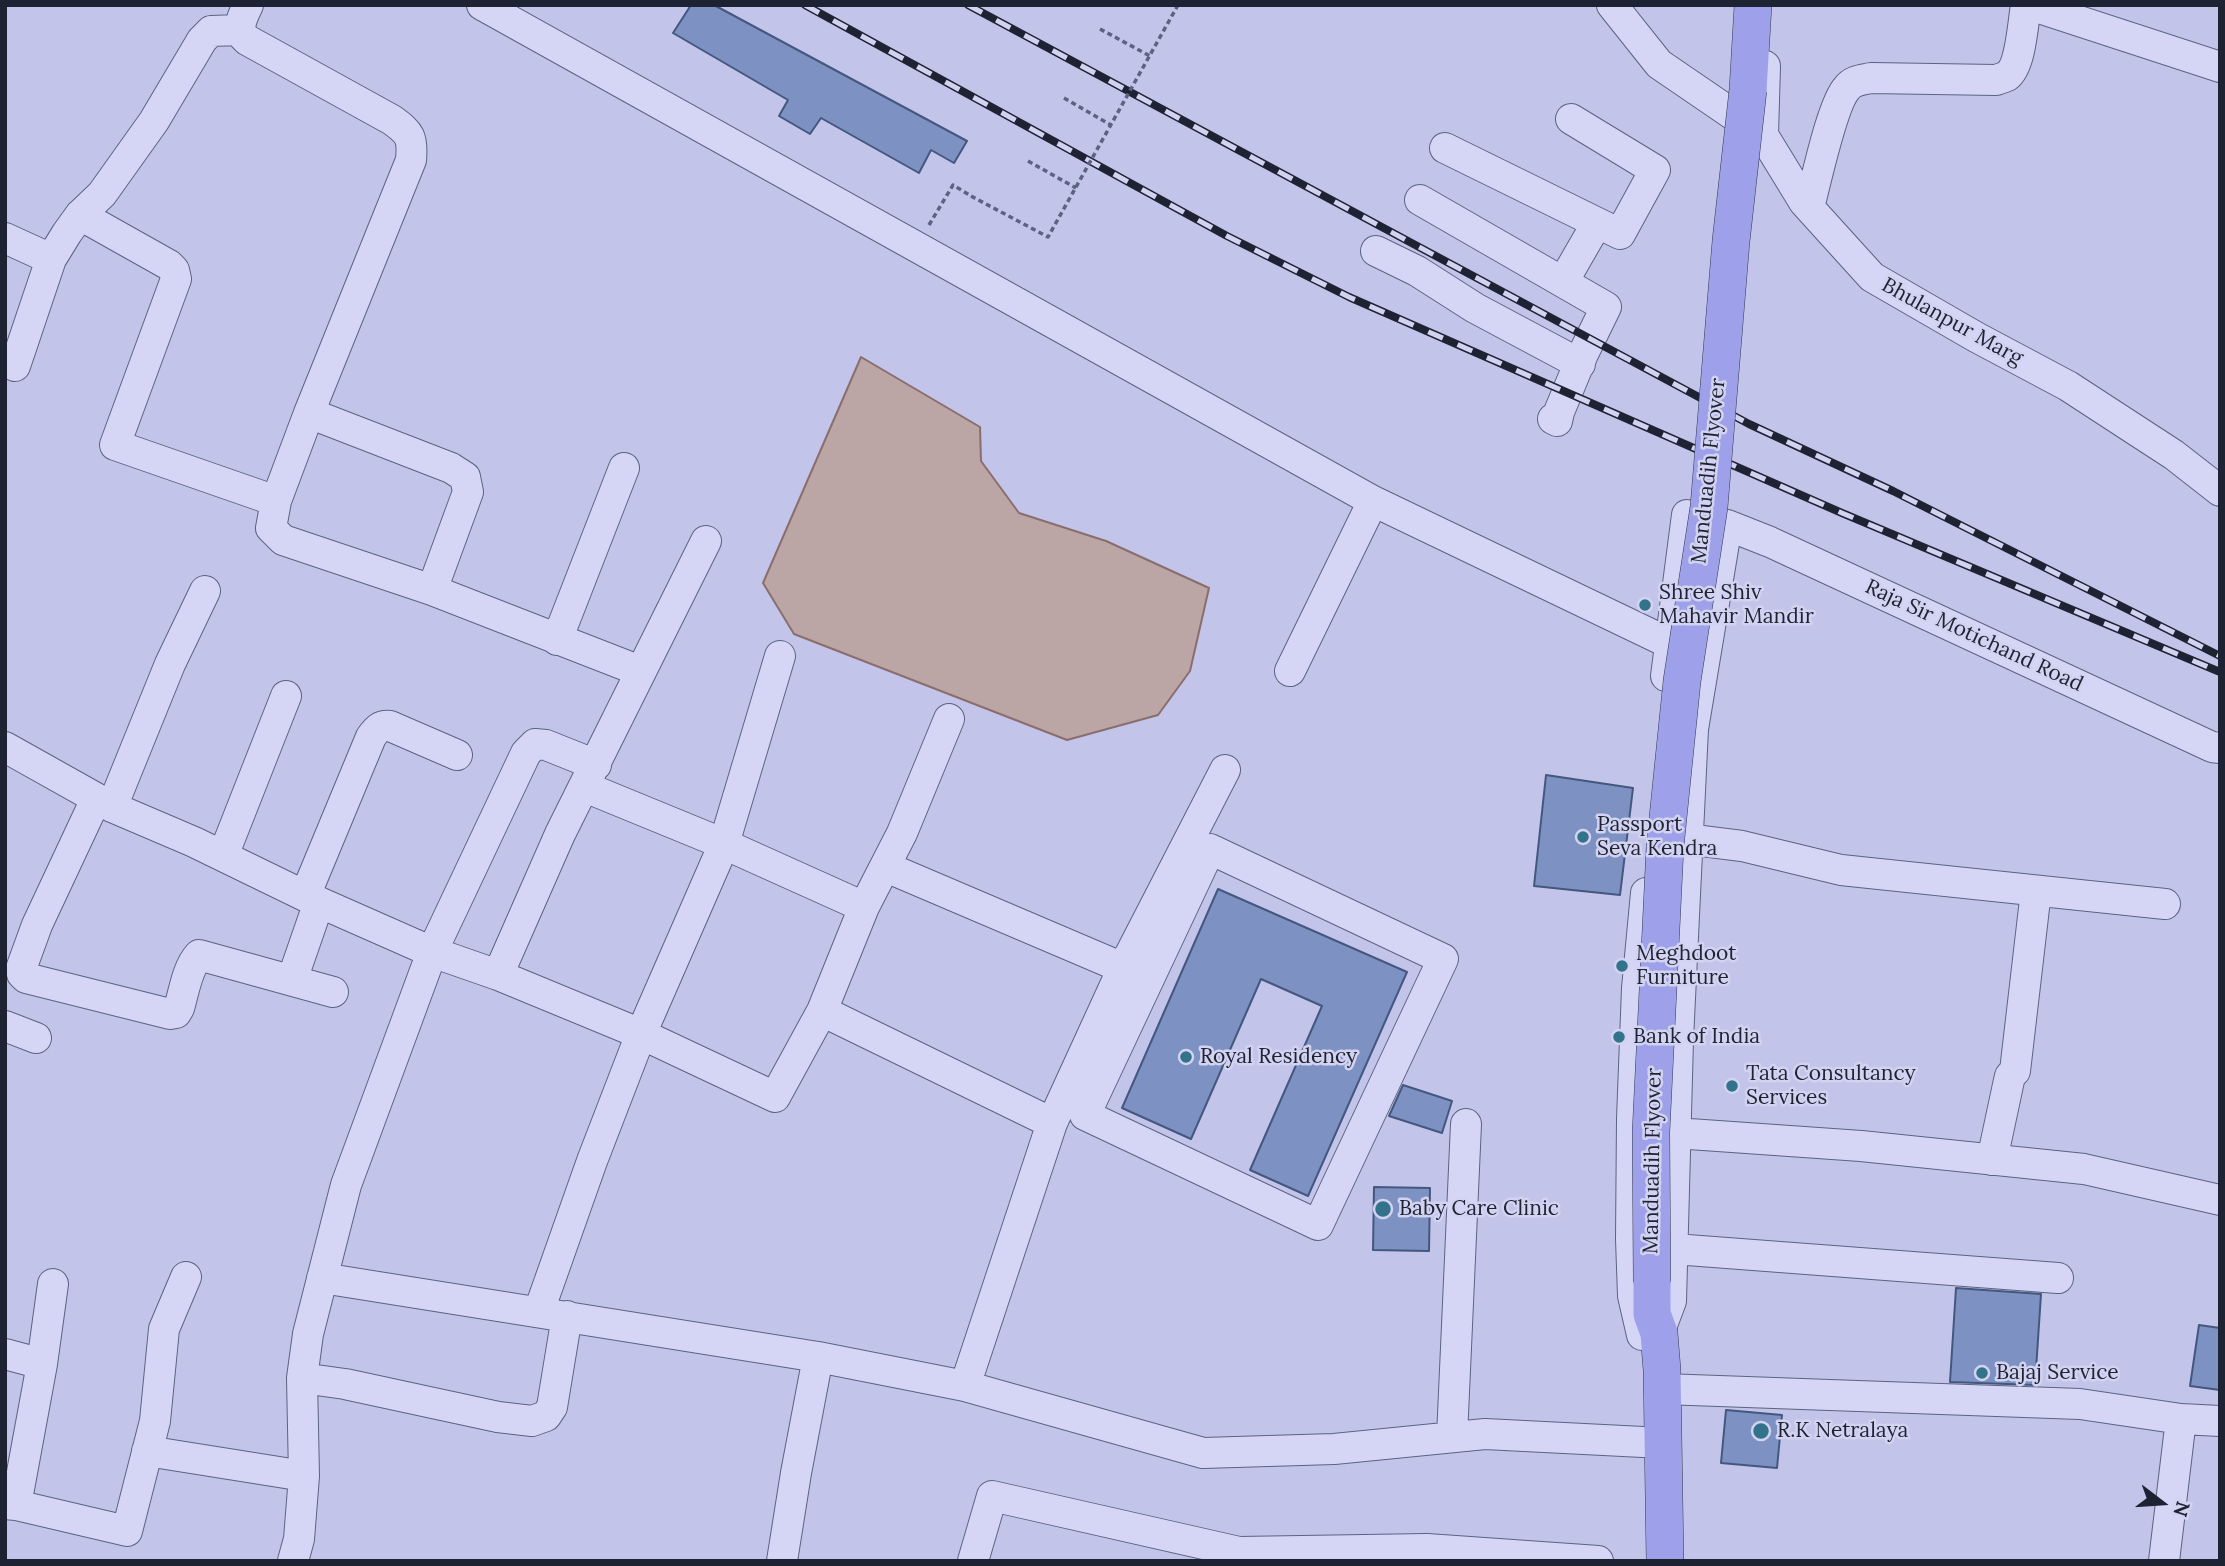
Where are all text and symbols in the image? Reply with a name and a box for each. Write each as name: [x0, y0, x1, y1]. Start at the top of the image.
street label: Bhulanpur Marg: [1877, 273, 2027, 371]
street label: Manduadih Flyover: [1687, 377, 1731, 565]
street label: Raja Sir Motichand Road: [1861, 574, 2087, 698]
place label: Shree Shiv Mahavir Mandir: [1659, 580, 1814, 630]
marker: Shree Shiv Mahavir Mandir: [1637, 597, 1653, 613]
place label: Passport Seva Kendra: [1597, 812, 1717, 862]
marker: Passport Seva Kendra: [1575, 829, 1591, 845]
place label: Meghdoot Furniture: [1636, 941, 1736, 991]
marker: Meghdoot Furniture: [1614, 958, 1630, 974]
place label: Bank of India: [1633, 1024, 1760, 1050]
marker: Bank of India: [1611, 1029, 1627, 1045]
place label: Royal Residency: [1200, 1044, 1357, 1070]
marker: Royal Residency: [1178, 1049, 1194, 1065]
place label: Tata Consultancy Services: [1746, 1061, 1916, 1111]
street label: Manduadih Flyover: [1639, 1068, 1667, 1254]
marker: Tata Consultancy Services: [1724, 1078, 1740, 1094]
place label: Baby Care Clinic: [1399, 1196, 1559, 1222]
marker: Baby Care Clinic: [1373, 1199, 1393, 1219]
place label: Bajaj Service: [1996, 1360, 2119, 1386]
marker: Bajaj Service: [1974, 1365, 1990, 1381]
place label: R.K Netralaya: [1777, 1418, 1908, 1444]
marker: R.K Netralaya: [1751, 1421, 1771, 1441]
north arrow: [2127, 1468, 2197, 1538]
text: N: [2168, 1499, 2196, 1520]

